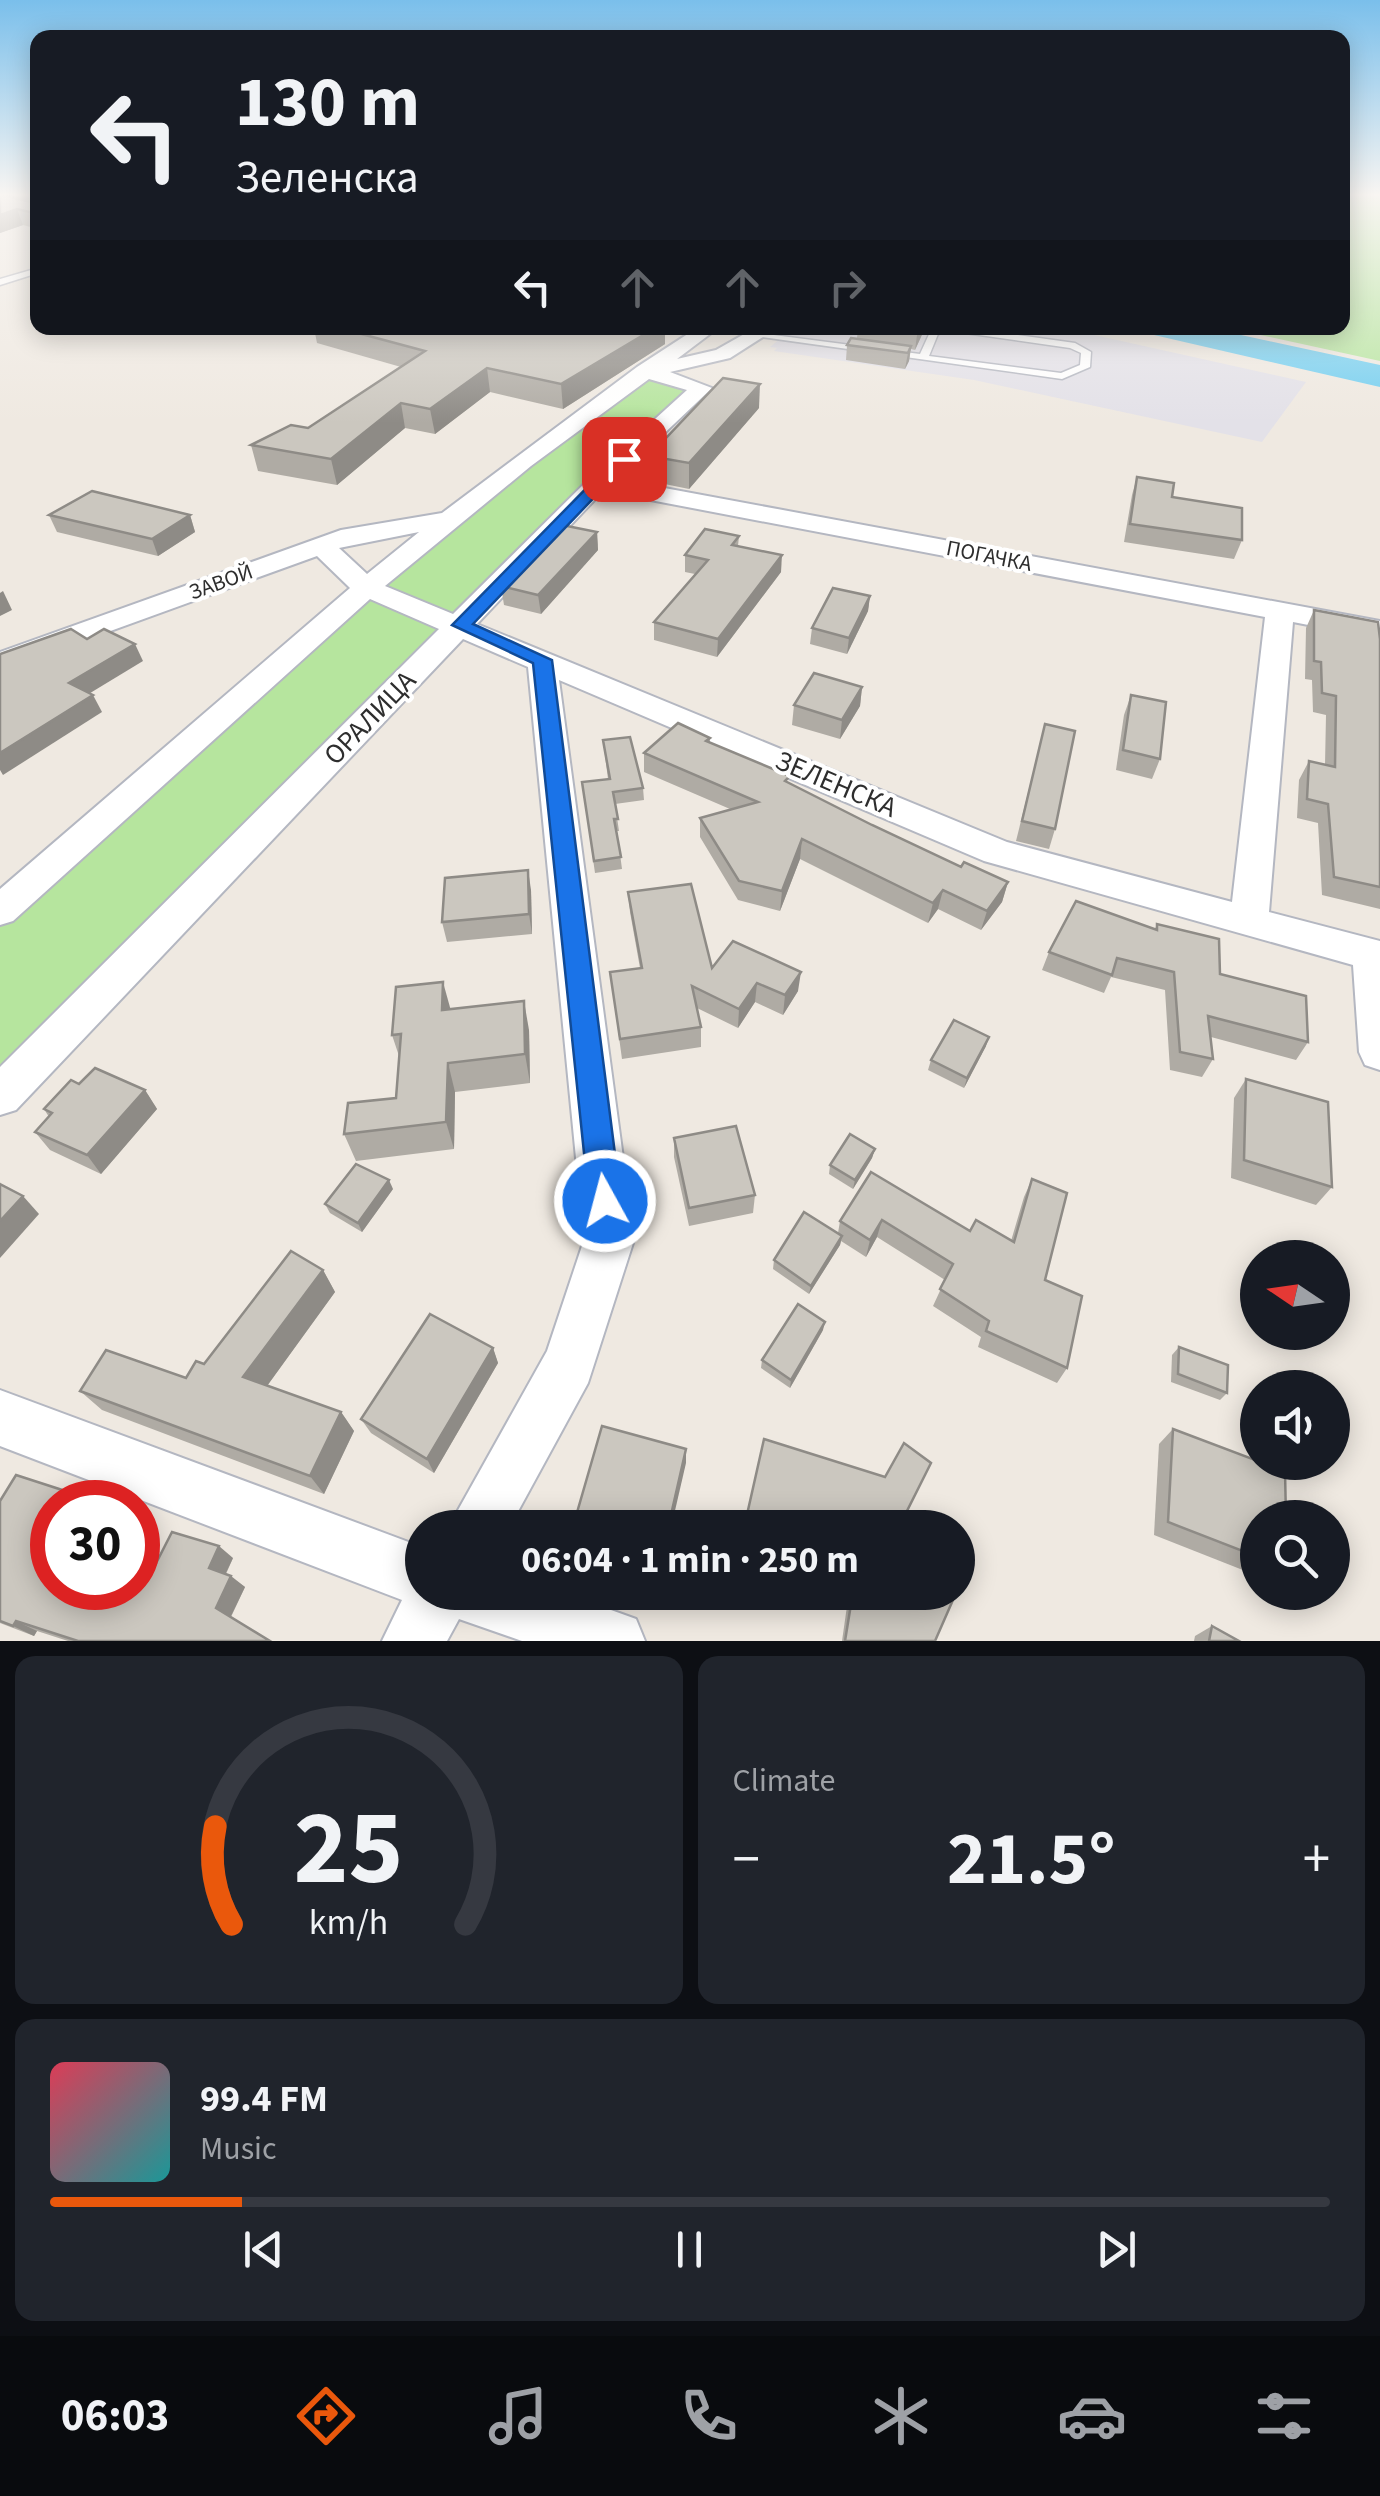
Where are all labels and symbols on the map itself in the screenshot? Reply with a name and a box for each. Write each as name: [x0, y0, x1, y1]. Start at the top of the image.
pin: [582, 417, 667, 502]
street label: ПОГАЧКА: [943, 532, 1035, 580]
street label: ЗАВОЙ: [184, 556, 258, 608]
street label: ОРАЛИЦА: [315, 661, 426, 774]
street label: ЗЕЛЕНСКА: [769, 741, 904, 828]
position arrow: [553, 1149, 657, 1253]
north arrow: [1240, 1240, 1350, 1350]
speed limit sign: 30: [30, 1480, 160, 1610]

